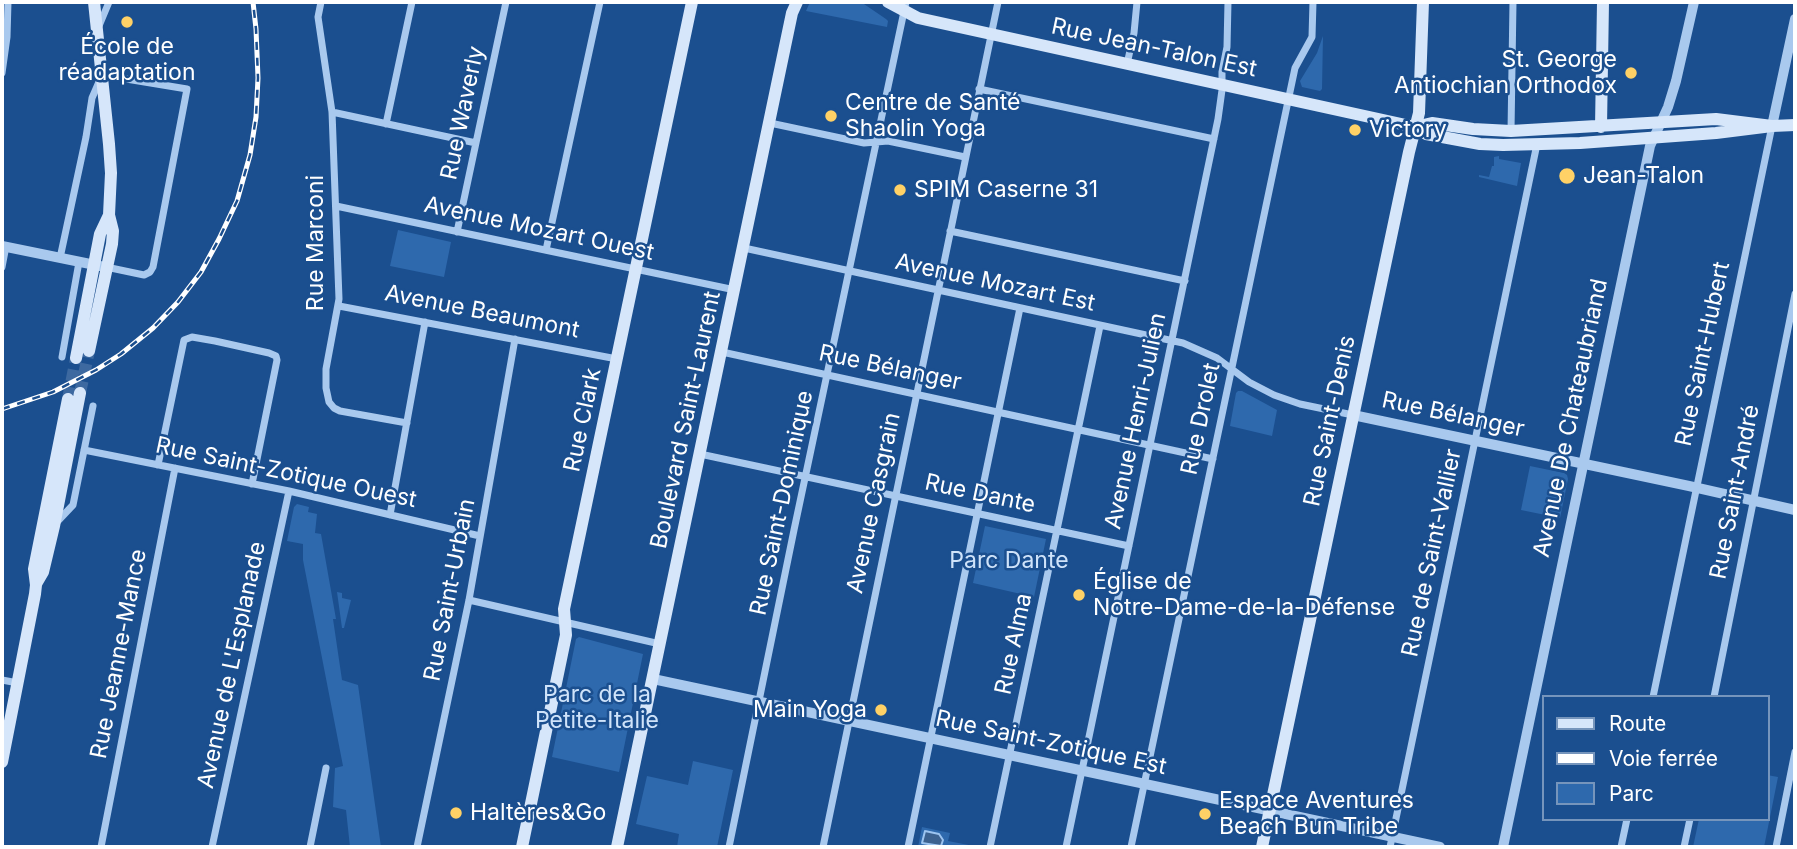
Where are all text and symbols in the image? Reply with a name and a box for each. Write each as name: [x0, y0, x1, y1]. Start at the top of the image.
street label: Rue Jean-Talon Est: [1049, 13, 1259, 83]
marker: École de réadaptation: [119, 14, 135, 30]
place label: École de réadaptation: [59, 33, 195, 87]
street label: Rue Waverly: [435, 44, 491, 182]
place label: St. George Antiochian Orthodox: [1394, 46, 1617, 100]
marker: St. George Antiochian Orthodox: [1623, 65, 1639, 81]
place label: Centre de Santé Shaolin Yoga: [845, 89, 1020, 143]
marker: Centre de Santé Shaolin Yoga: [823, 108, 839, 124]
place label: Victory: [1369, 116, 1447, 144]
marker: Victory: [1347, 122, 1363, 138]
place label: Jean-Talon: [1583, 162, 1704, 190]
marker: Jean-Talon: [1557, 166, 1577, 186]
street label: Rue Marconi: [302, 175, 330, 311]
place label: SPIM Caserne 31: [914, 176, 1098, 204]
marker: SPIM Caserne 31: [892, 182, 908, 198]
street label: Avenue Mozart Ouest: [422, 191, 656, 267]
street label: Avenue Mozart Est: [893, 248, 1097, 318]
street label: Rue Saint-Hubert: [1670, 259, 1736, 449]
street label: Avenue De Chateaubriand: [1528, 276, 1614, 560]
street label: Avenue Beaumont: [382, 280, 582, 344]
street label: Boulevard Saint-Laurent: [645, 289, 727, 551]
street label: Avenue Henri-Julien: [1100, 310, 1172, 532]
street label: Rue Saint-Denis: [1298, 333, 1362, 509]
street label: Rue Bélanger: [816, 339, 964, 397]
street label: Rue Drolet: [1176, 361, 1226, 477]
street label: Rue Clark: [559, 366, 607, 474]
street label: Rue Bélanger: [1379, 386, 1527, 444]
street label: Rue Saint-Dominique: [745, 388, 819, 618]
street label: Rue Saint-André: [1705, 402, 1765, 582]
street label: Avenue Casgrain: [841, 410, 907, 596]
street label: Rue Saint-Zotique Ouest: [153, 432, 419, 514]
street label: Rue de Saint-Vallier: [1396, 446, 1468, 660]
street label: Rue Dante: [922, 469, 1038, 519]
street label: Rue Saint-Urbain: [419, 496, 481, 684]
street label: Avenue de L'Esplanade: [192, 539, 272, 791]
street label: Rue Jeanne-Mance: [85, 547, 153, 761]
park label: Parc Dante: [949, 547, 1069, 575]
place label: Église de Notre-Dame-de-la-Défense: [1093, 568, 1395, 622]
marker: Église de Notre-Dame-de-la-Défense: [1071, 587, 1087, 603]
street label: Rue Alma: [990, 591, 1038, 697]
park label: Parc de la Petite-Italie: [535, 681, 659, 735]
legend: [1542, 695, 1769, 821]
place label: Main Yoga: [753, 696, 867, 724]
marker: Main Yoga: [873, 702, 889, 718]
street label: Rue Saint-Zotique Est: [933, 705, 1169, 781]
text: Route: [1609, 711, 1666, 736]
text: Voie ferrée: [1609, 746, 1718, 771]
text: Parc: [1609, 781, 1654, 806]
place label: Espace Aventures Beach Bun Tribe: [1219, 787, 1414, 841]
place label: Haltères&Go: [470, 799, 606, 827]
marker: Haltères&Go: [448, 805, 464, 821]
marker: Espace Aventures Beach Bun Tribe: [1197, 806, 1213, 822]

